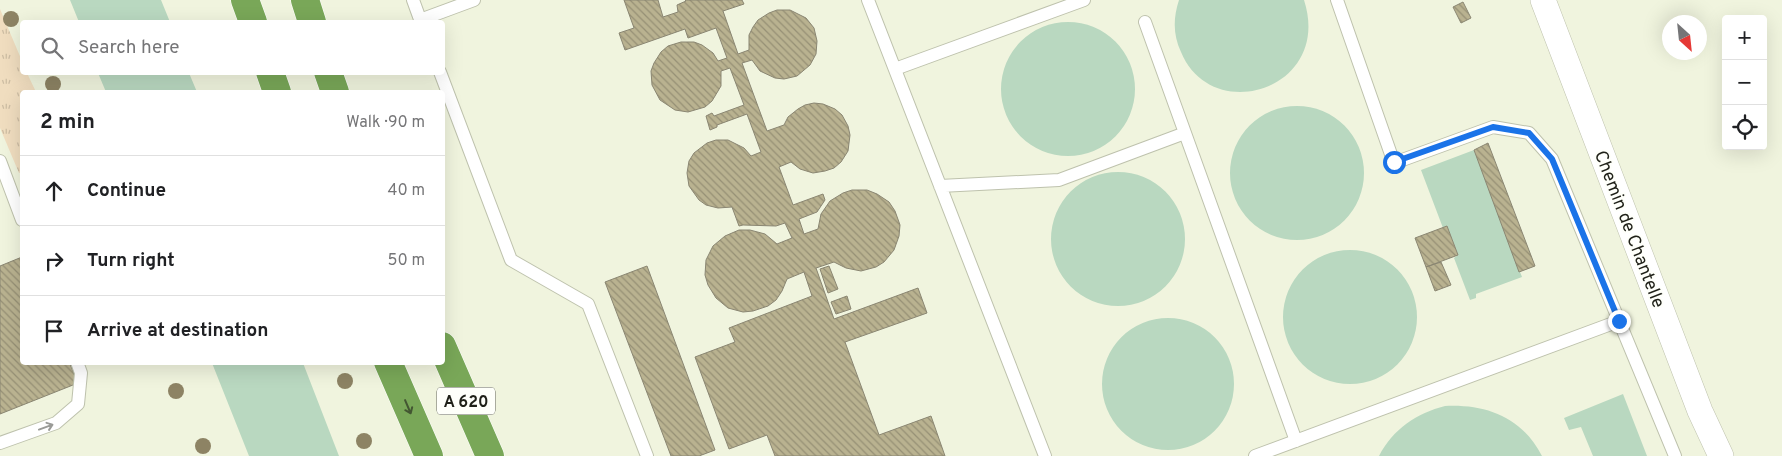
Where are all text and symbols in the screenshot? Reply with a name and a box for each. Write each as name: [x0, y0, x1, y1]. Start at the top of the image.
north arrow: [1662, 15, 1707, 60]
map controls: [1722, 15, 1767, 150]
button: +: [1722, 15, 1767, 60]
search box: [20, 20, 445, 75]
icon: search: [38, 34, 66, 62]
text: Search here: [78, 36, 180, 60]
button: −: [1722, 60, 1767, 105]
button: locate: [1722, 105, 1767, 150]
text: 2 min: [40, 109, 95, 136]
text: Walk · 90 m: [346, 113, 425, 133]
street label: Chemin de Chantelle: [1588, 147, 1669, 312]
route start: [1383, 151, 1406, 174]
icon: ahead: [40, 177, 68, 205]
text: Continue: [87, 179, 166, 203]
text: 40 m: [387, 181, 425, 201]
icon: right: [40, 247, 68, 275]
text: Turn right: [87, 249, 175, 273]
text: 50 m: [388, 251, 425, 271]
route end: [1608, 310, 1631, 333]
icon: arrive: [40, 317, 68, 345]
text: Arrive at destination: [87, 319, 268, 343]
road number: A 620: [437, 388, 495, 414]
one-way arrow: [403, 399, 413, 414]
one-way arrow: [38, 422, 53, 431]

